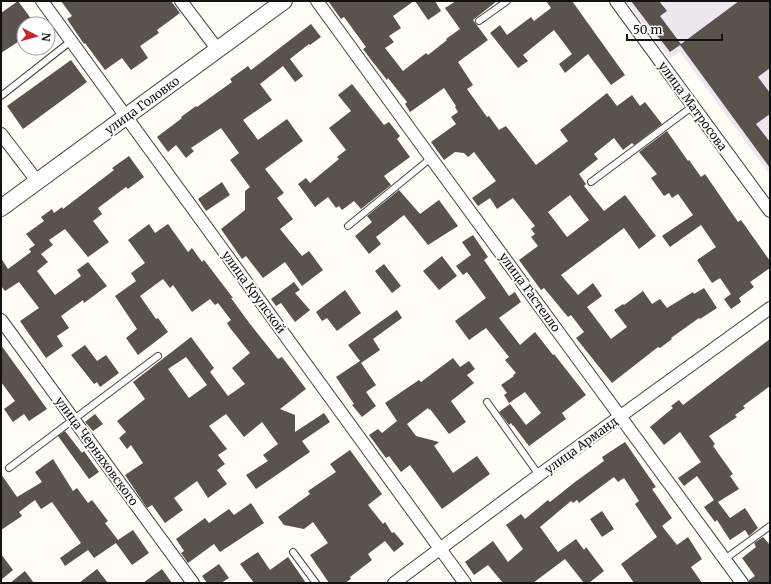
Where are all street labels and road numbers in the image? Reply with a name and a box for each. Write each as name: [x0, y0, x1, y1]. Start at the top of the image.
street label: улица Матросова: [656, 58, 731, 154]
street label: улица Головко: [102, 73, 182, 137]
street label: улица Крупской: [219, 248, 289, 336]
street label: улица Гастелло: [496, 249, 564, 335]
street label: улица Черняховского: [52, 393, 142, 509]
street label: улица Арманд: [541, 413, 621, 477]

